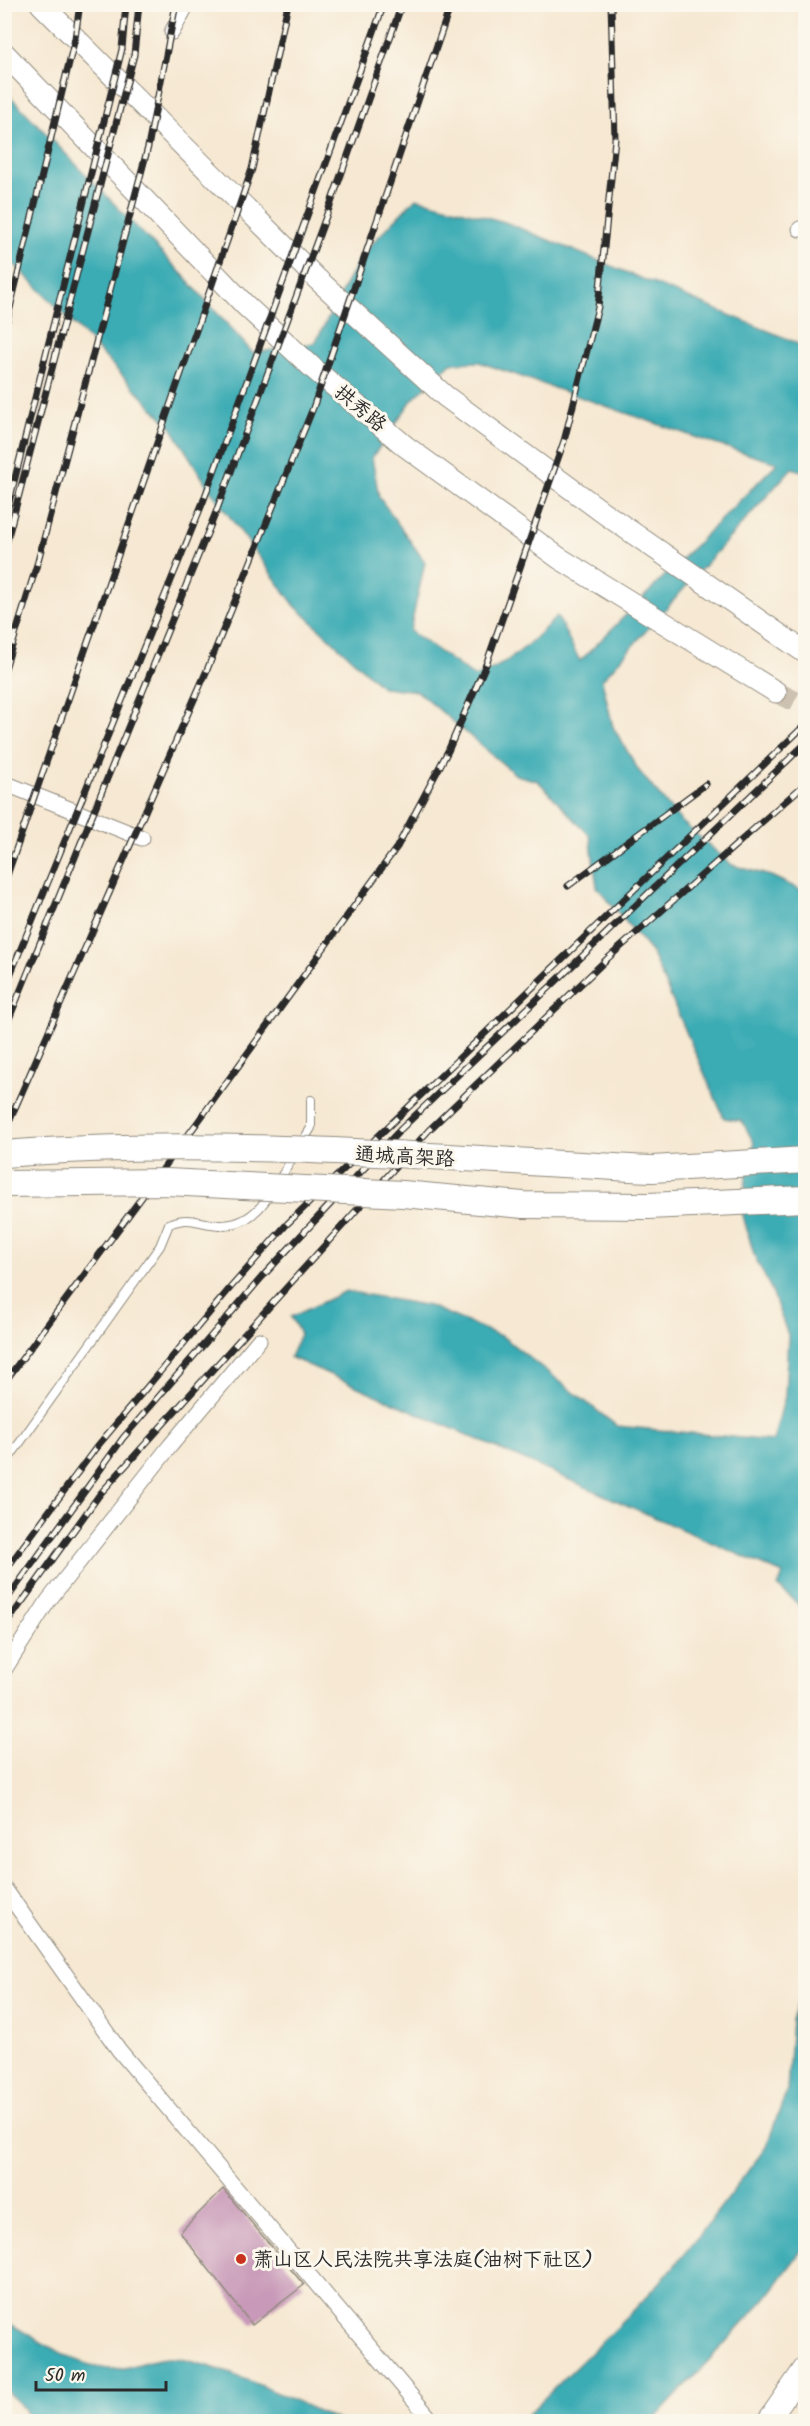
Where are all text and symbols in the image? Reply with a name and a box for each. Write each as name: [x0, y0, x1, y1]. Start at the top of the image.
street label: 拱秀路: [326, 378, 394, 442]
street label: 通城高架路: [354, 1139, 457, 1177]
place label: 萧山区人民法院共享法庭(油树下社区): [253, 2245, 593, 2277]
marker: 萧山区人民法院共享法庭(油树下社区): [234, 2252, 248, 2266]
scale bar: [36, 2354, 166, 2392]
text: 50 m: [45, 2362, 85, 2391]

